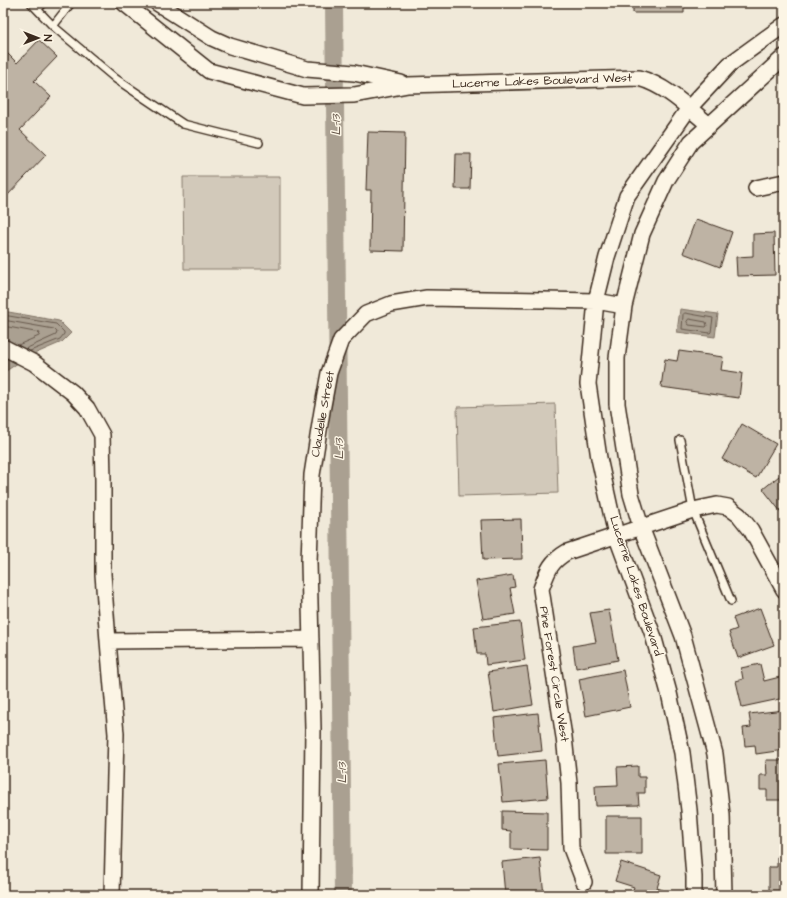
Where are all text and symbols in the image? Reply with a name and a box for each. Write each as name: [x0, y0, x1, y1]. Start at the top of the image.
north arrow: [18, 18, 58, 58]
text: N: [40, 35, 55, 42]
street label: Lucerne Lakes Boulevard West: [452, 69, 632, 93]
water label: L-13: [327, 113, 345, 136]
street label: Claudelle Street: [307, 369, 339, 458]
water label: L-13: [330, 437, 348, 460]
street label: Lucerne Lakes Boulevard: [605, 514, 667, 658]
street label: Pine Forest Circle West: [535, 605, 573, 743]
water label: L-13: [333, 761, 351, 784]

